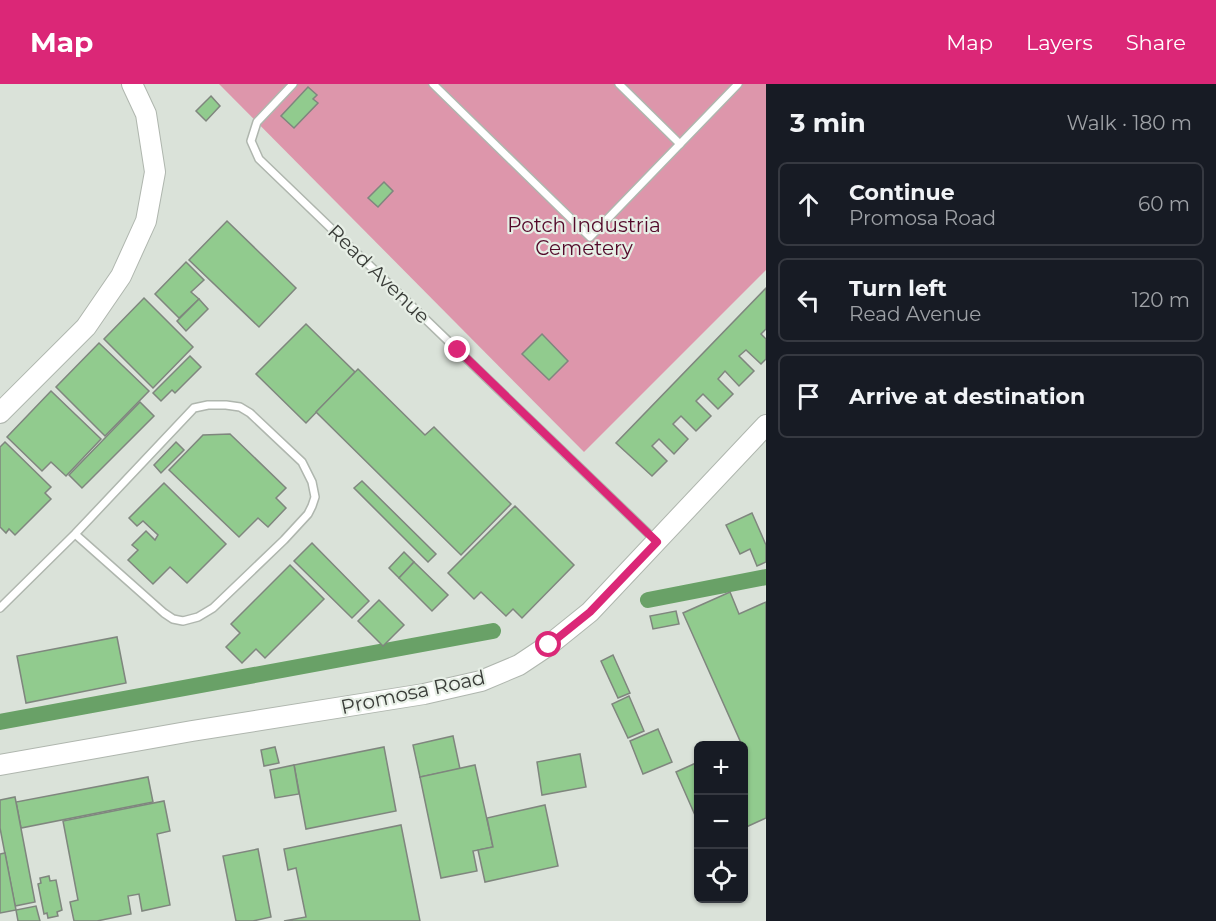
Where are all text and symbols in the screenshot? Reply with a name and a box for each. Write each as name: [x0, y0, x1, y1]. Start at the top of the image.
text: Map: [30, 25, 93, 59]
text: Map: [946, 30, 993, 55]
text: Layers: [1026, 30, 1093, 55]
text: Share: [1126, 30, 1186, 55]
text: 3 min: [790, 107, 866, 139]
text: Walk · 180 m: [1067, 111, 1192, 135]
text: Continue: [849, 179, 955, 206]
icon: ahead: [792, 188, 825, 221]
text: 60 m: [1138, 192, 1190, 216]
text: Promosa Road: [849, 206, 996, 230]
park label: Potch Industria Cemetery: [507, 213, 661, 260]
street label: Read Avenue: [323, 219, 435, 329]
text: Turn left: [849, 275, 947, 302]
icon: left: [792, 284, 825, 317]
text: 120 m: [1132, 288, 1190, 312]
text: Read Avenue: [849, 302, 981, 326]
route end: [444, 336, 470, 362]
icon: arrive: [792, 380, 825, 413]
text: Arrive at destination: [849, 383, 1085, 410]
route start: [535, 631, 561, 657]
street label: Promosa Road: [339, 665, 487, 719]
map controls: [694, 741, 748, 903]
button: +: [694, 741, 748, 795]
button: −: [694, 795, 748, 849]
button: locate: [694, 849, 748, 903]

